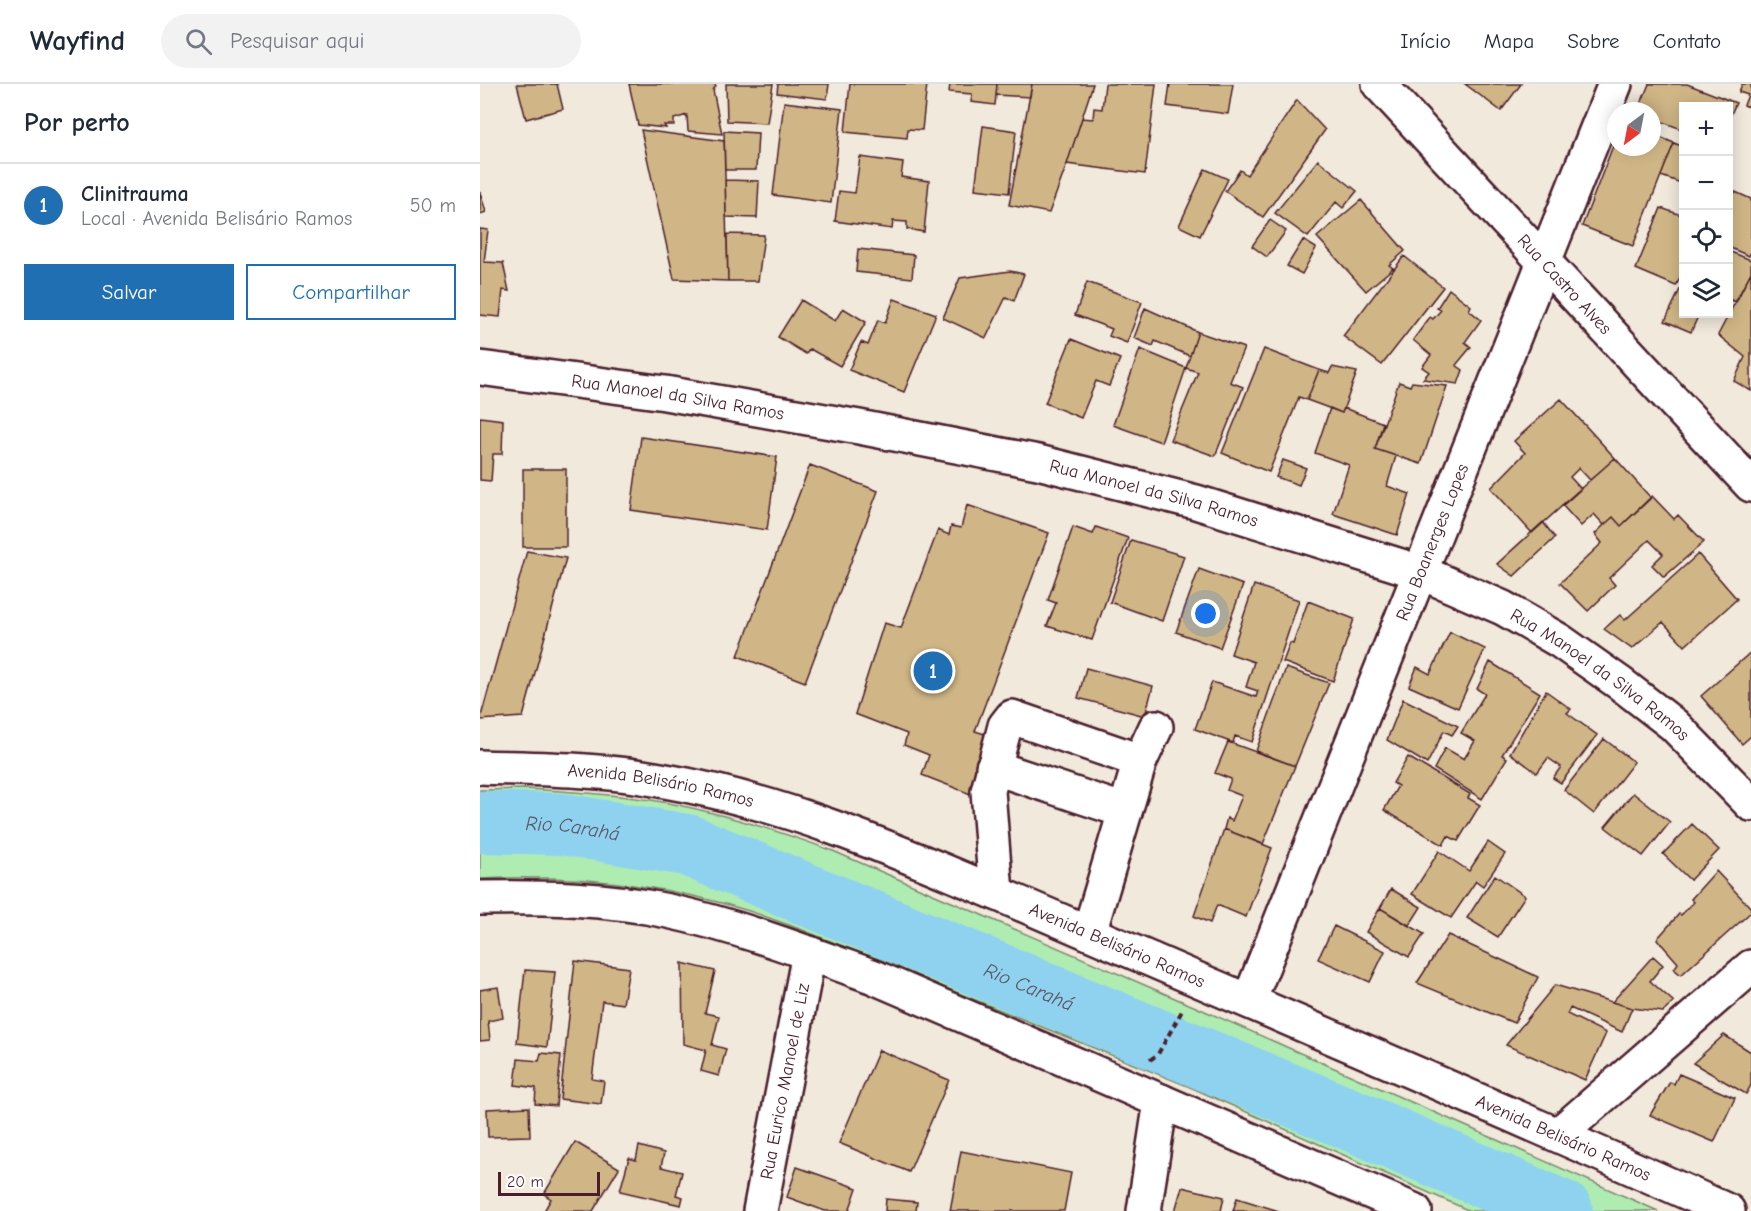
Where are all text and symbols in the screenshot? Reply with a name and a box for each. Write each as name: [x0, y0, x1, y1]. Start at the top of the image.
search box: [161, 14, 581, 68]
text: Wayfind: [30, 25, 125, 57]
icon: search: [182, 25, 215, 58]
text: Pesquisar aqui: [230, 28, 365, 54]
text: Início: [1400, 29, 1451, 53]
text: Mapa: [1484, 29, 1534, 53]
text: Sobre: [1567, 29, 1620, 53]
text: Contato: [1653, 29, 1721, 53]
north arrow: [1607, 102, 1661, 156]
map controls: [1679, 102, 1733, 318]
button: +: [1679, 102, 1733, 156]
text: Por perto: [24, 108, 130, 138]
button: −: [1679, 156, 1733, 210]
text: Clinitrauma: [81, 181, 189, 207]
text: 1: [40, 194, 47, 217]
text: 50 m: [410, 194, 456, 217]
text: Local · Avenida Belisário Ramos: [81, 207, 352, 230]
button: locate: [1679, 210, 1733, 264]
street label: Rua Castro Alves: [1513, 230, 1616, 339]
button: Salvar: [24, 264, 234, 320]
button: Compartilhar: [246, 264, 456, 320]
button: layers: [1679, 264, 1733, 318]
street label: Rua Manoel da Silva Ramos: [570, 370, 786, 425]
street label: Rua Manoel da Silva Ramos: [1047, 455, 1261, 532]
street label: Rua Boanerges Lopes: [1392, 461, 1473, 624]
your location: [1191, 599, 1220, 628]
street label: Rua Manoel da Silva Ramos: [1506, 605, 1694, 745]
pin: 1: [914, 648, 952, 694]
street label: Avenida Belisário Ramos: [567, 760, 756, 812]
water label: Rio Carahá: [525, 812, 621, 846]
street label: Avenida Belisário Ramos: [1026, 899, 1208, 992]
water label: Rio Carahá: [981, 958, 1077, 1016]
street label: Rua Eurico Manoel de Liz: [756, 981, 814, 1181]
street label: Avenida Belisário Ramos: [1473, 1091, 1654, 1186]
scale bar: [498, 1169, 600, 1196]
text: 20 m: [507, 1173, 544, 1191]

